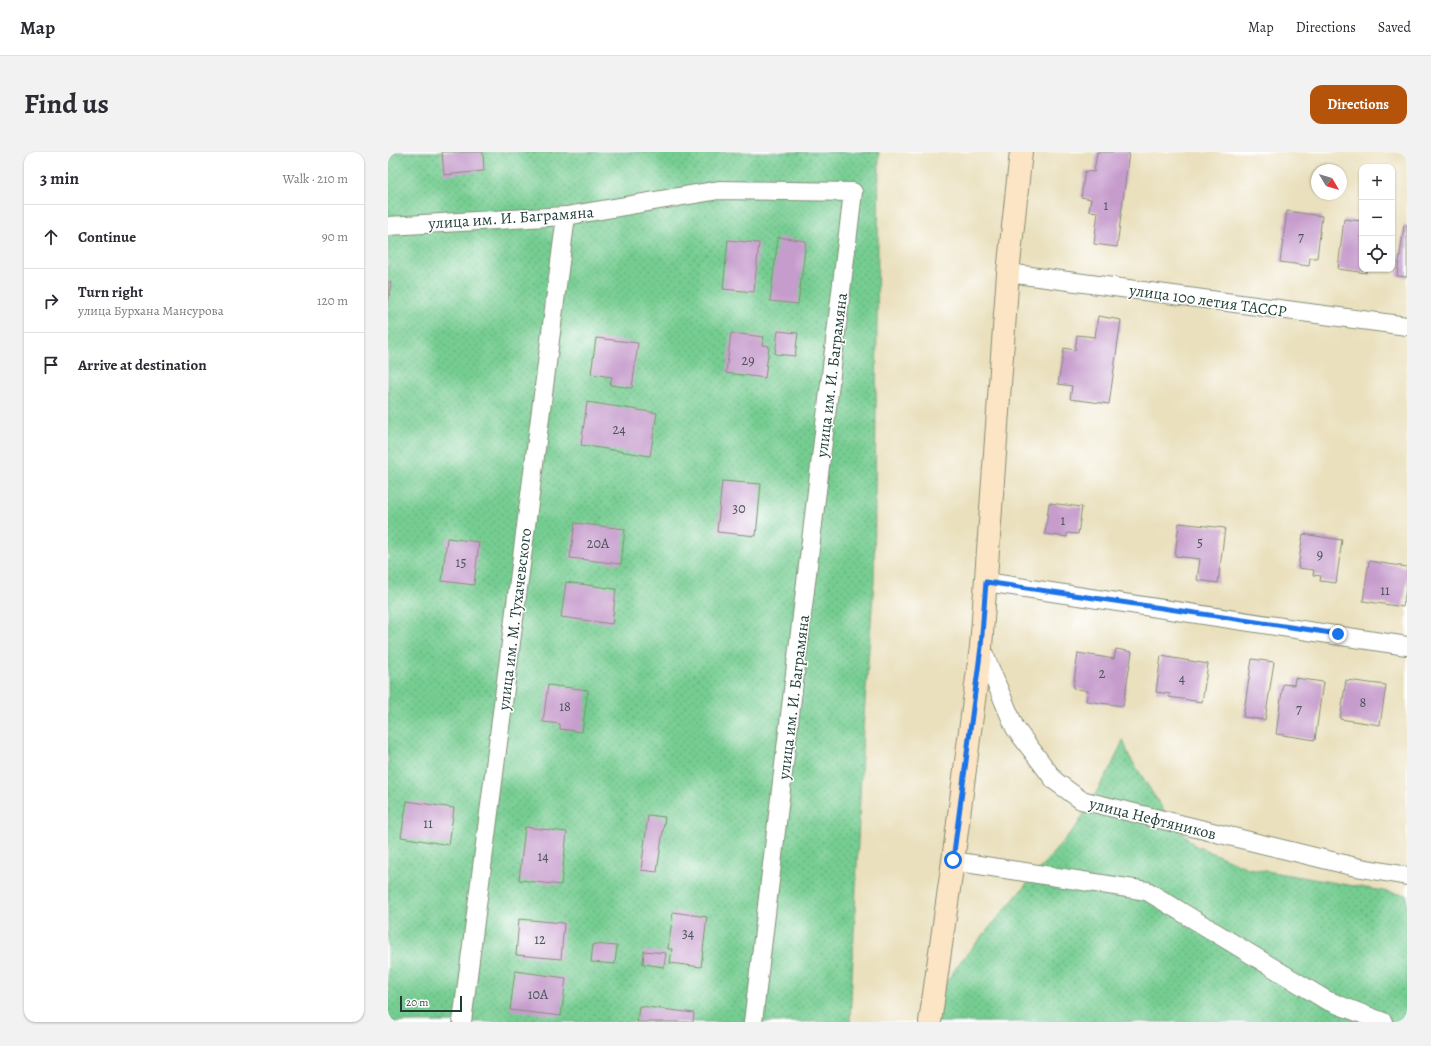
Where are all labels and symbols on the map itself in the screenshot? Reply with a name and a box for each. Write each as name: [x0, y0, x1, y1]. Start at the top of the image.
north arrow: [1311, 164, 1347, 200]
house number: 1: [1104, 196, 1109, 215]
street label: улица им. И. Баграмяна: [427, 201, 595, 235]
house number: 7: [1298, 228, 1304, 247]
street label: улица 100 летия ТАССР: [1127, 279, 1288, 323]
street label: улица им. И. Баграмяна: [811, 291, 853, 460]
house number: 29: [741, 351, 755, 370]
house number: 24: [613, 420, 626, 439]
house number: 30: [732, 499, 746, 518]
house number: 1: [1061, 511, 1066, 530]
street label: улица им. М. Тухачевского: [493, 527, 537, 713]
house number: 5: [1197, 533, 1203, 552]
house number: 20А: [587, 534, 610, 553]
house number: 9: [1317, 545, 1323, 564]
house number: 15: [456, 553, 466, 572]
house number: 11: [1380, 581, 1390, 600]
street label: улица им. И. Баграмяна: [773, 613, 815, 782]
route end: [1329, 625, 1347, 643]
house number: 2: [1099, 664, 1106, 683]
house number: 4: [1179, 669, 1185, 688]
house number: 8: [1360, 693, 1367, 712]
house number: 18: [559, 697, 571, 716]
house number: 7: [1296, 700, 1302, 719]
street label: улица Нефтяников: [1086, 792, 1218, 845]
house number: 11: [423, 814, 433, 833]
house number: 14: [537, 847, 549, 866]
route start: [944, 851, 962, 869]
house number: 34: [682, 924, 694, 943]
house number: 12: [534, 930, 546, 949]
house number: 10А: [528, 985, 549, 1004]
scale bar: [400, 994, 462, 1013]

